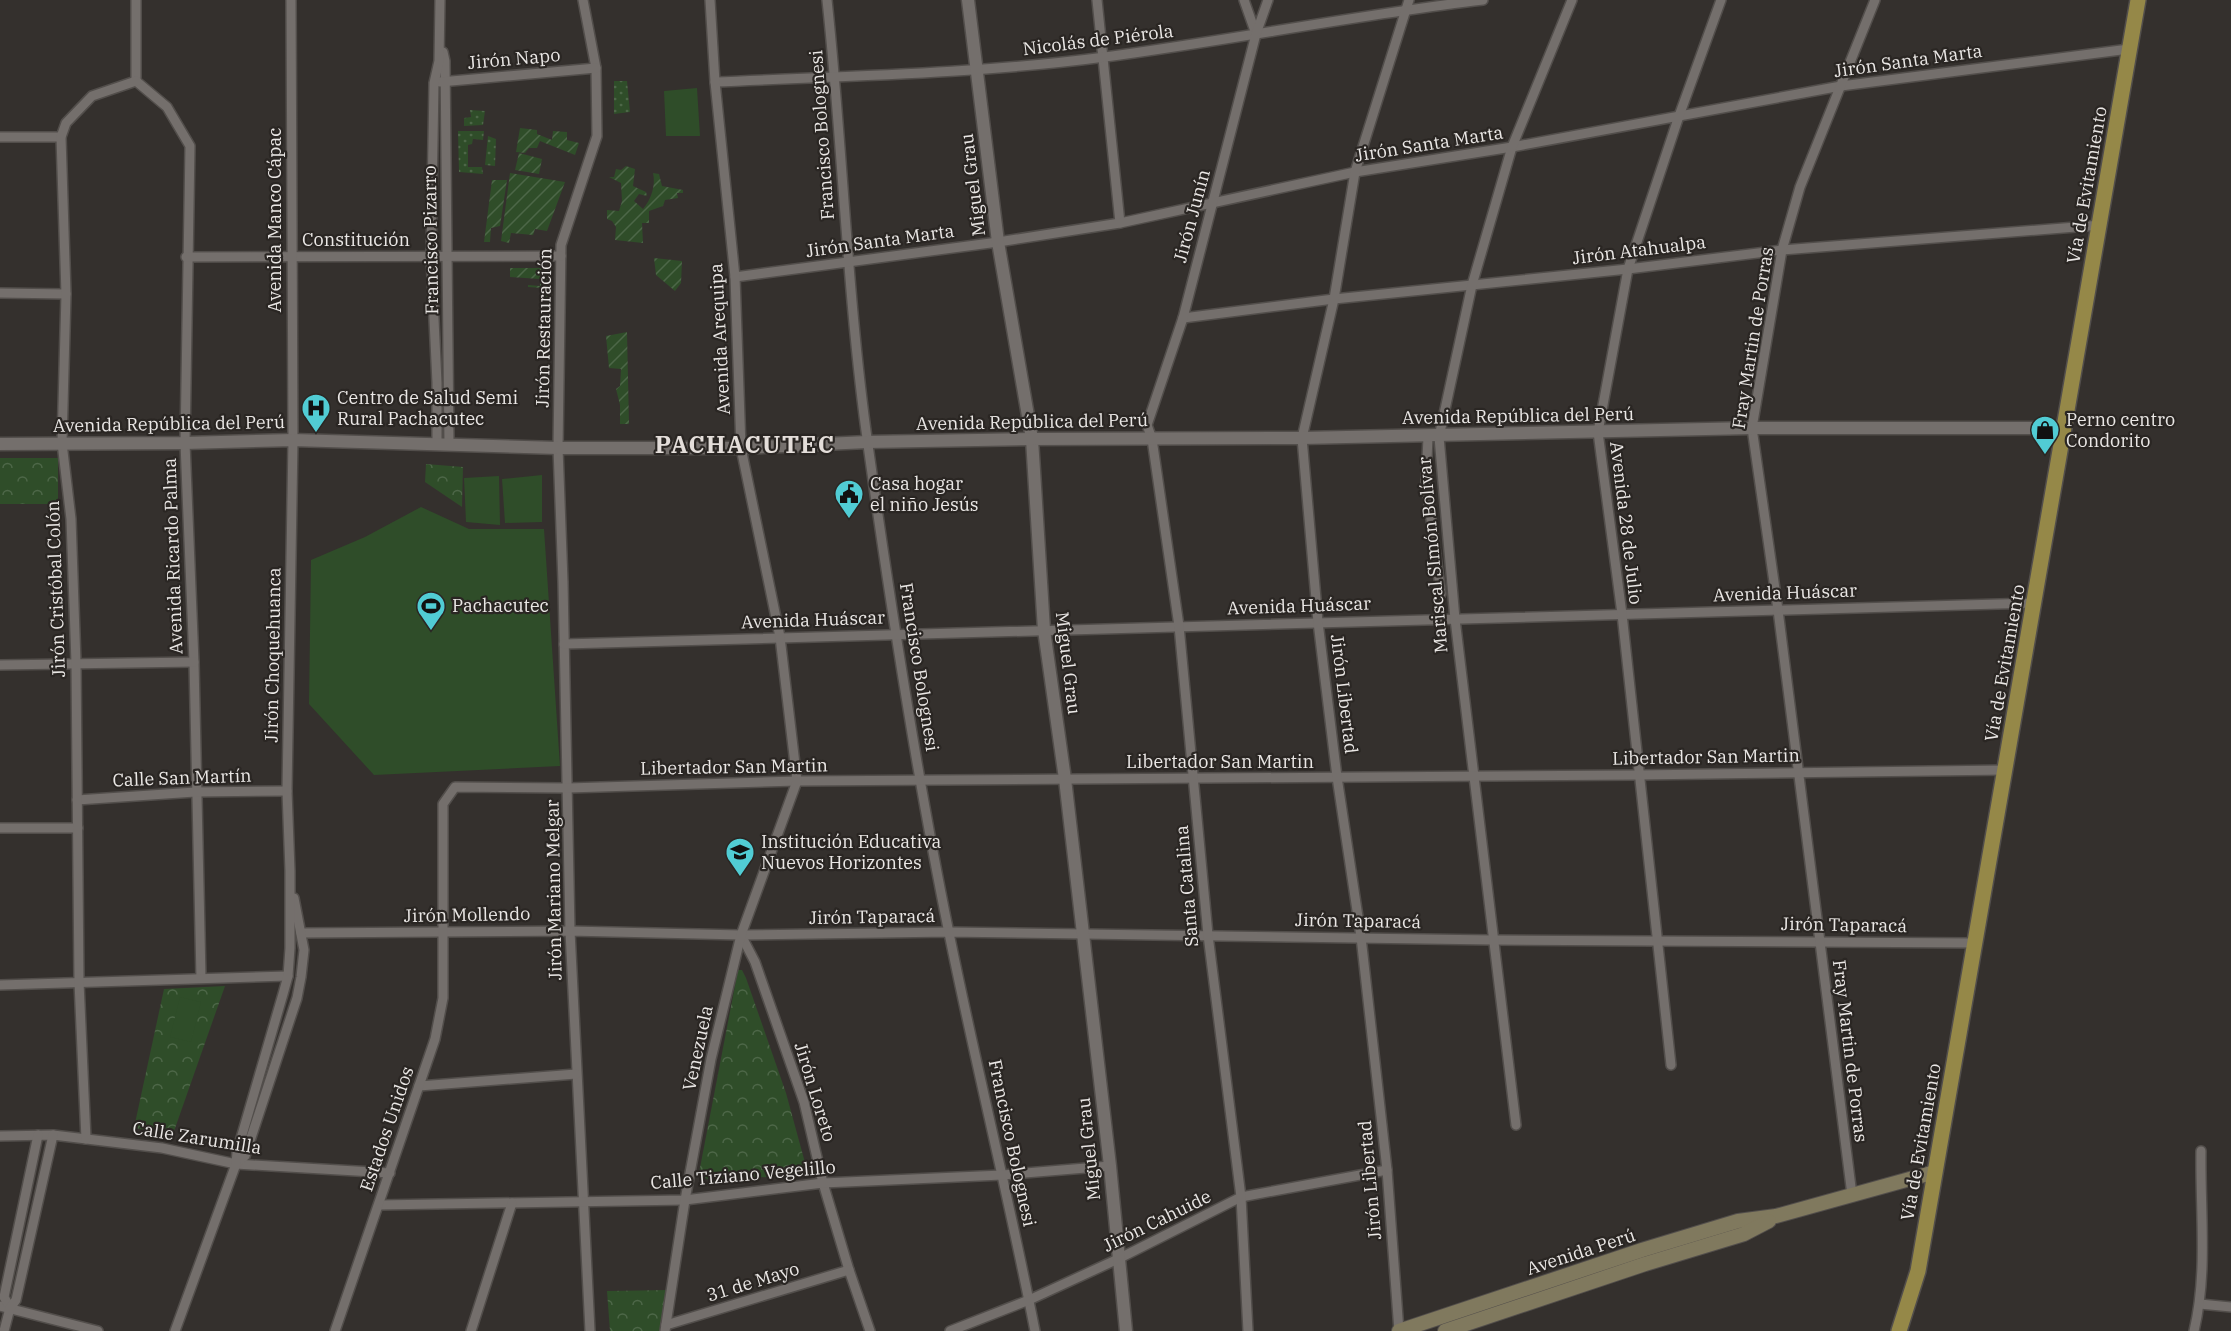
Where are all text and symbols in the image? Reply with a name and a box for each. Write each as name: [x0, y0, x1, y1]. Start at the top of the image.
street label: Nicolás de Piérola: [1021, 19, 1175, 60]
street label: Jirón Santa Marta: [1832, 39, 1984, 82]
street label: Jirón Napo: [467, 43, 561, 74]
street label: Francisco Bolognesi: [804, 49, 839, 221]
street label: Vía de Evitamiento: [2061, 104, 2112, 265]
street label: Jirón Santa Marta: [1353, 120, 1505, 167]
street label: Avenida Manco Cápac: [263, 127, 286, 313]
street label: Miguel Grau: [955, 132, 990, 238]
street label: Francisco Pizarro: [418, 165, 443, 315]
street label: Jirón Junín: [1168, 167, 1215, 265]
street label: Jirón Santa Marta: [804, 219, 956, 262]
street label: Constitución: [302, 228, 410, 251]
street label: Jirón Atahualpa: [1571, 230, 1707, 269]
street label: Fray Martin de Porras: [1727, 245, 1778, 431]
street label: Jirón Restauración: [531, 248, 556, 408]
street label: Avenida Arequipa: [704, 262, 735, 415]
place label: Centro de Salud Semi Rural Pachacutec: [337, 386, 519, 430]
hospital icon: Centro de Salud Semi Rural Pachacutec: [300, 392, 332, 434]
street label: Avenida República del Perú: [1402, 402, 1634, 429]
street label: Avenida República del Perú: [916, 408, 1148, 435]
place label: Perno centro Condorito: [2066, 408, 2175, 452]
street label: Avenida República del Perú: [53, 410, 285, 437]
shop icon: Perno centro Condorito: [2029, 414, 2061, 456]
district label: PACHACUTEC: [655, 428, 835, 460]
street label: Avenida 28 de Julio: [1605, 440, 1648, 606]
street label: Mariscal SImón Bolívar: [1412, 456, 1453, 654]
street label: Avenida Ricardo Palma: [158, 457, 187, 655]
place label: Casa hogar el niño Jesús: [870, 472, 979, 516]
public building icon: Casa hogar el niño Jesús: [833, 478, 865, 520]
street label: Jirón Cristóbal Colón: [41, 500, 70, 678]
street label: Jirón Choquehuanca: [259, 567, 286, 743]
street label: Avenida Huáscar: [1713, 578, 1857, 607]
street label: Francisco Bolognesi: [895, 581, 944, 753]
street label: Vía de Evitamiento: [1979, 582, 2030, 743]
sports icon: Pachacutec: [415, 590, 447, 632]
street label: Avenida Huáscar: [1227, 591, 1371, 620]
place label: Pachacutec: [452, 594, 549, 617]
street label: Avenida Huáscar: [741, 605, 885, 634]
street label: Miguel Grau: [1051, 610, 1086, 716]
street label: Jirón Libertad: [1326, 633, 1363, 755]
street label: Libertador San Martin: [1612, 743, 1800, 770]
street label: Libertador San Martin: [1126, 750, 1314, 773]
street label: Libertador San Martin: [640, 753, 828, 780]
street label: Calle San Martín: [112, 764, 252, 791]
street label: Jirón Mariano Melgar: [540, 799, 567, 981]
street label: Santa Catalina: [1170, 824, 1203, 948]
place label: Institución Educativa Nuevos Horizontes: [761, 830, 941, 874]
school or university icon: Institución Educativa Nuevos Horizontes: [724, 836, 756, 878]
street label: Jirón Mollendo: [404, 902, 530, 927]
street label: Jirón Taparacá: [809, 904, 936, 929]
street label: Jirón Taparacá: [1295, 908, 1422, 933]
street label: Jirón Taparacá: [1781, 912, 1908, 937]
street label: Fray Martin de Porras: [1828, 958, 1873, 1144]
street label: Venezuela: [677, 1003, 718, 1093]
street label: Jirón Loreto: [789, 1039, 841, 1144]
street label: Francisco Bolognesi: [984, 1057, 1042, 1229]
street label: Vía de Evitamiento: [1895, 1061, 1946, 1222]
street label: Estados Unidos: [354, 1063, 419, 1194]
street label: Miguel Grau: [1072, 1096, 1105, 1202]
street label: Calle Zarumilla: [131, 1116, 263, 1159]
street label: Jirón Libertad: [1353, 1119, 1386, 1241]
street label: Calle Tiziano Vegelillo: [649, 1155, 837, 1194]
street label: Jirón Cahuide: [1099, 1184, 1215, 1257]
street label: Avenida Perú: [1523, 1223, 1638, 1280]
street label: 31 de Mayo: [704, 1257, 802, 1306]

